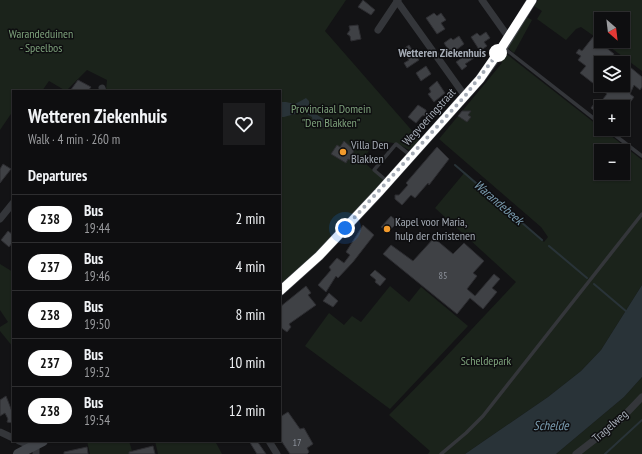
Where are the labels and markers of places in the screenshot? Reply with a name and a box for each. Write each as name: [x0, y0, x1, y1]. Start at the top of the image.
marker: Wetteren Ziekenhuis: [489, 44, 507, 62]
place label: Wetteren Ziekenhuis: [397, 45, 486, 60]
place label: Villa Den Blakken: [350, 137, 389, 166]
marker: Villa Den Blakken: [338, 147, 348, 157]
place label: Kapel voor Maria, hulp der christenen: [395, 214, 475, 243]
marker: Kapel voor Maria, hulp der christenen: [382, 224, 392, 234]

